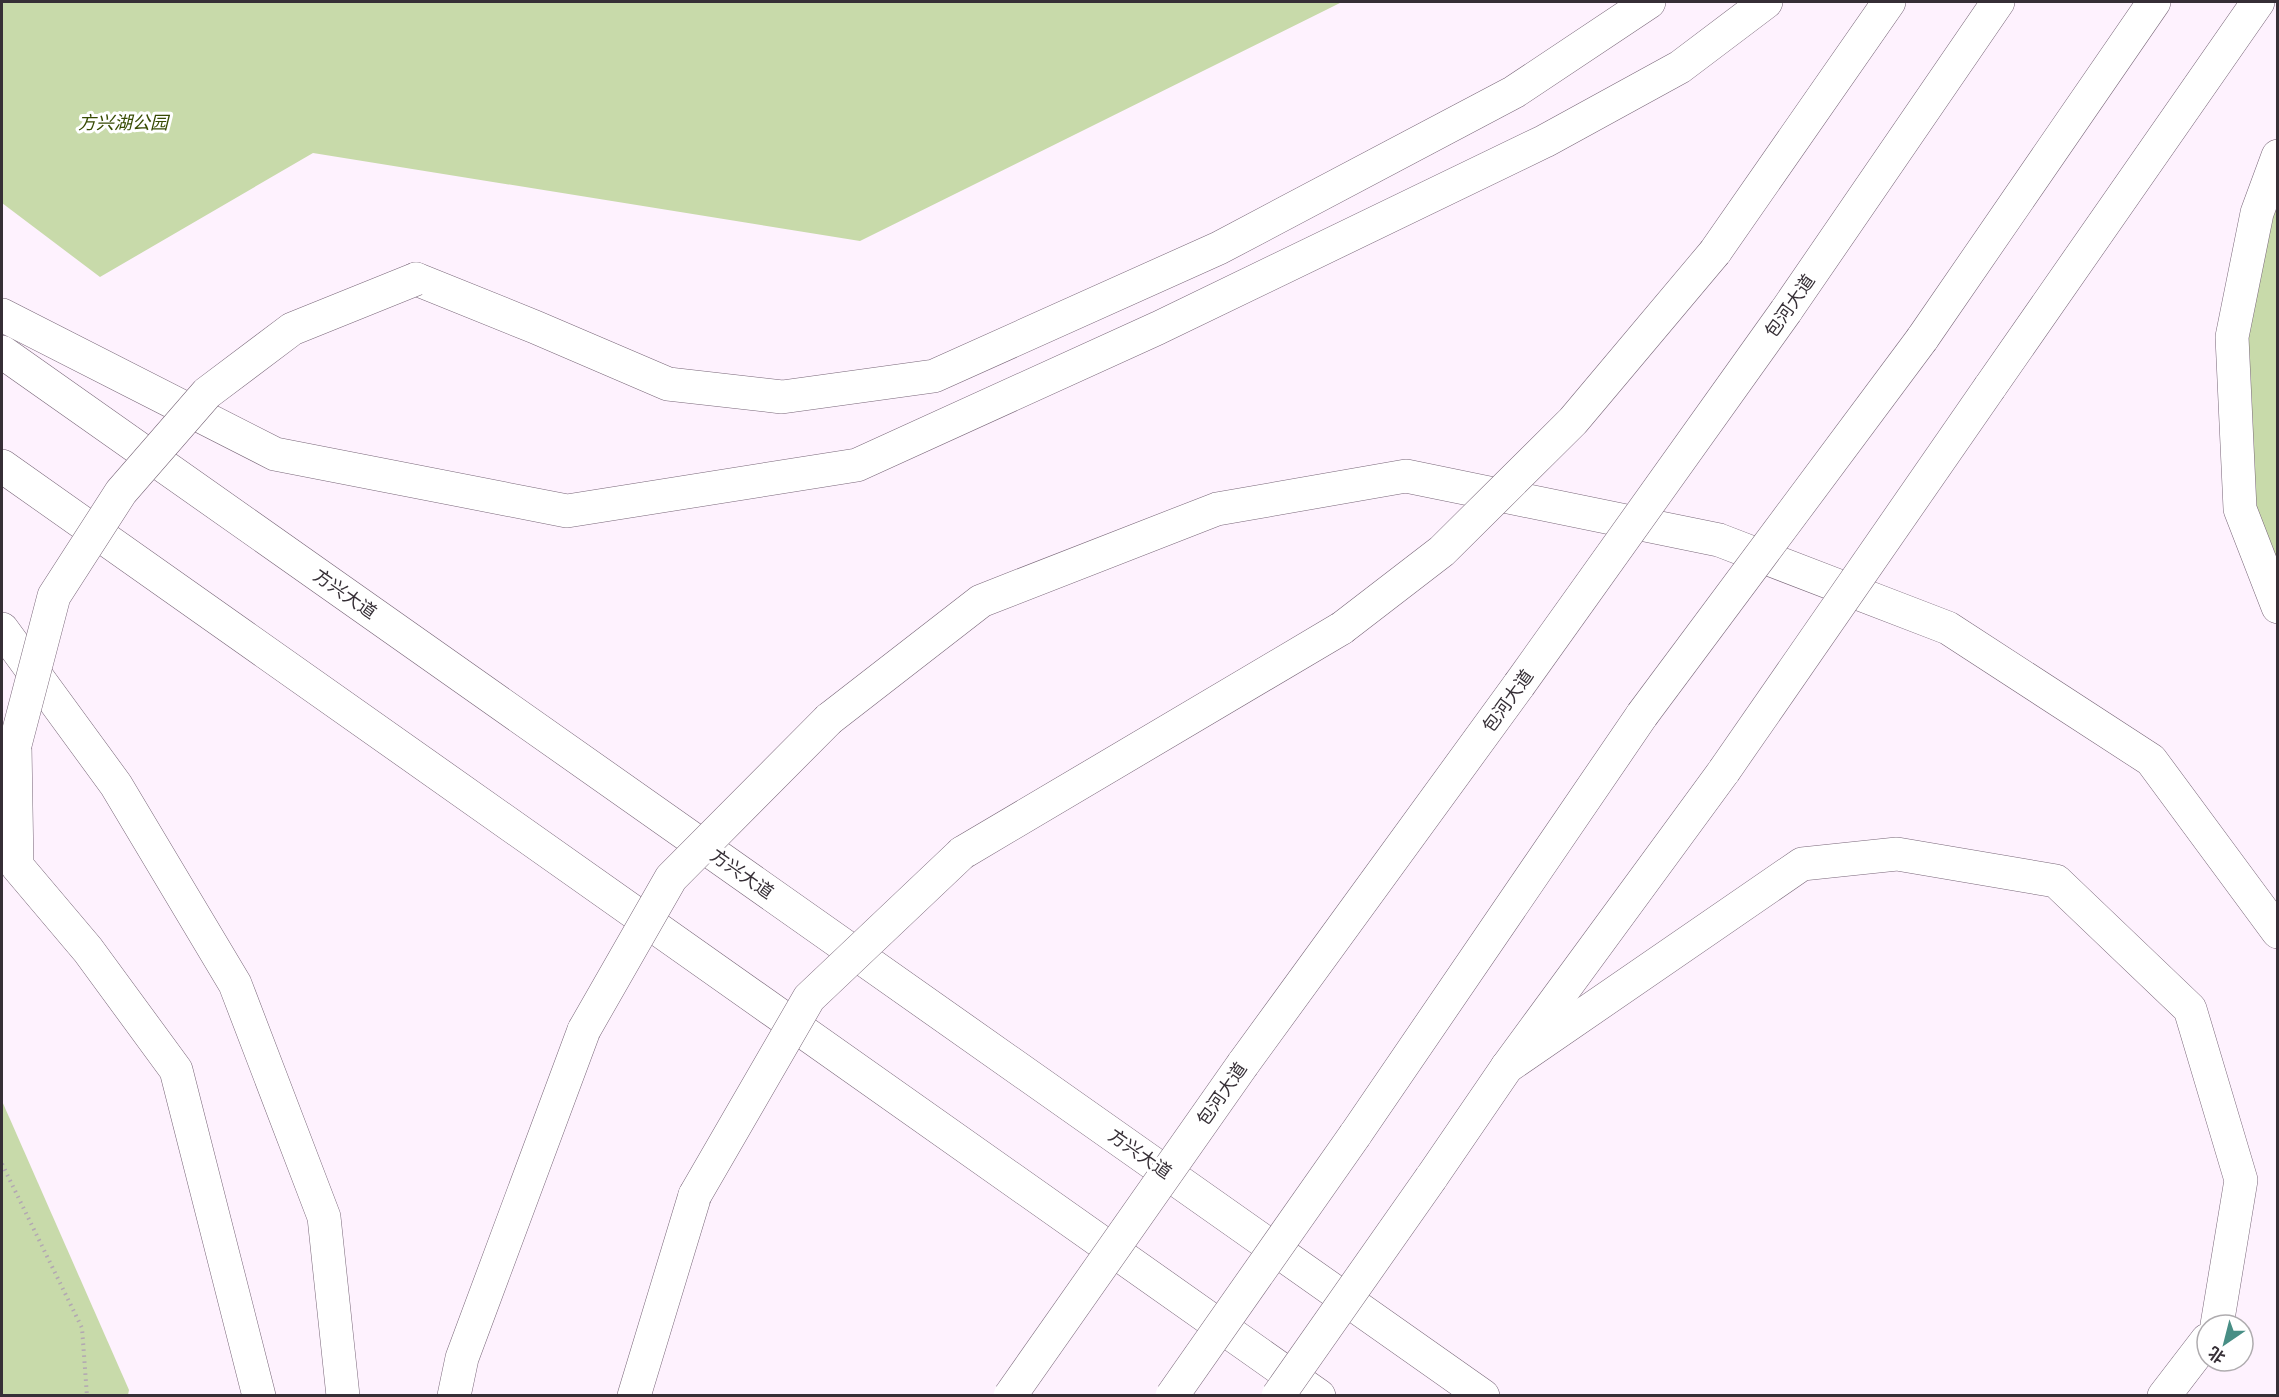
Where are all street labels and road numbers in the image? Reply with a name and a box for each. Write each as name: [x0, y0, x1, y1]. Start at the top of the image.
street label: 包河大道: [1760, 270, 1820, 342]
street label: 方兴大道: [309, 564, 381, 624]
street label: 包河大道: [1477, 665, 1538, 737]
street label: 方兴大道: [706, 844, 778, 904]
street label: 包河大道: [1192, 1058, 1252, 1130]
street label: 方兴大道: [1104, 1124, 1176, 1184]

